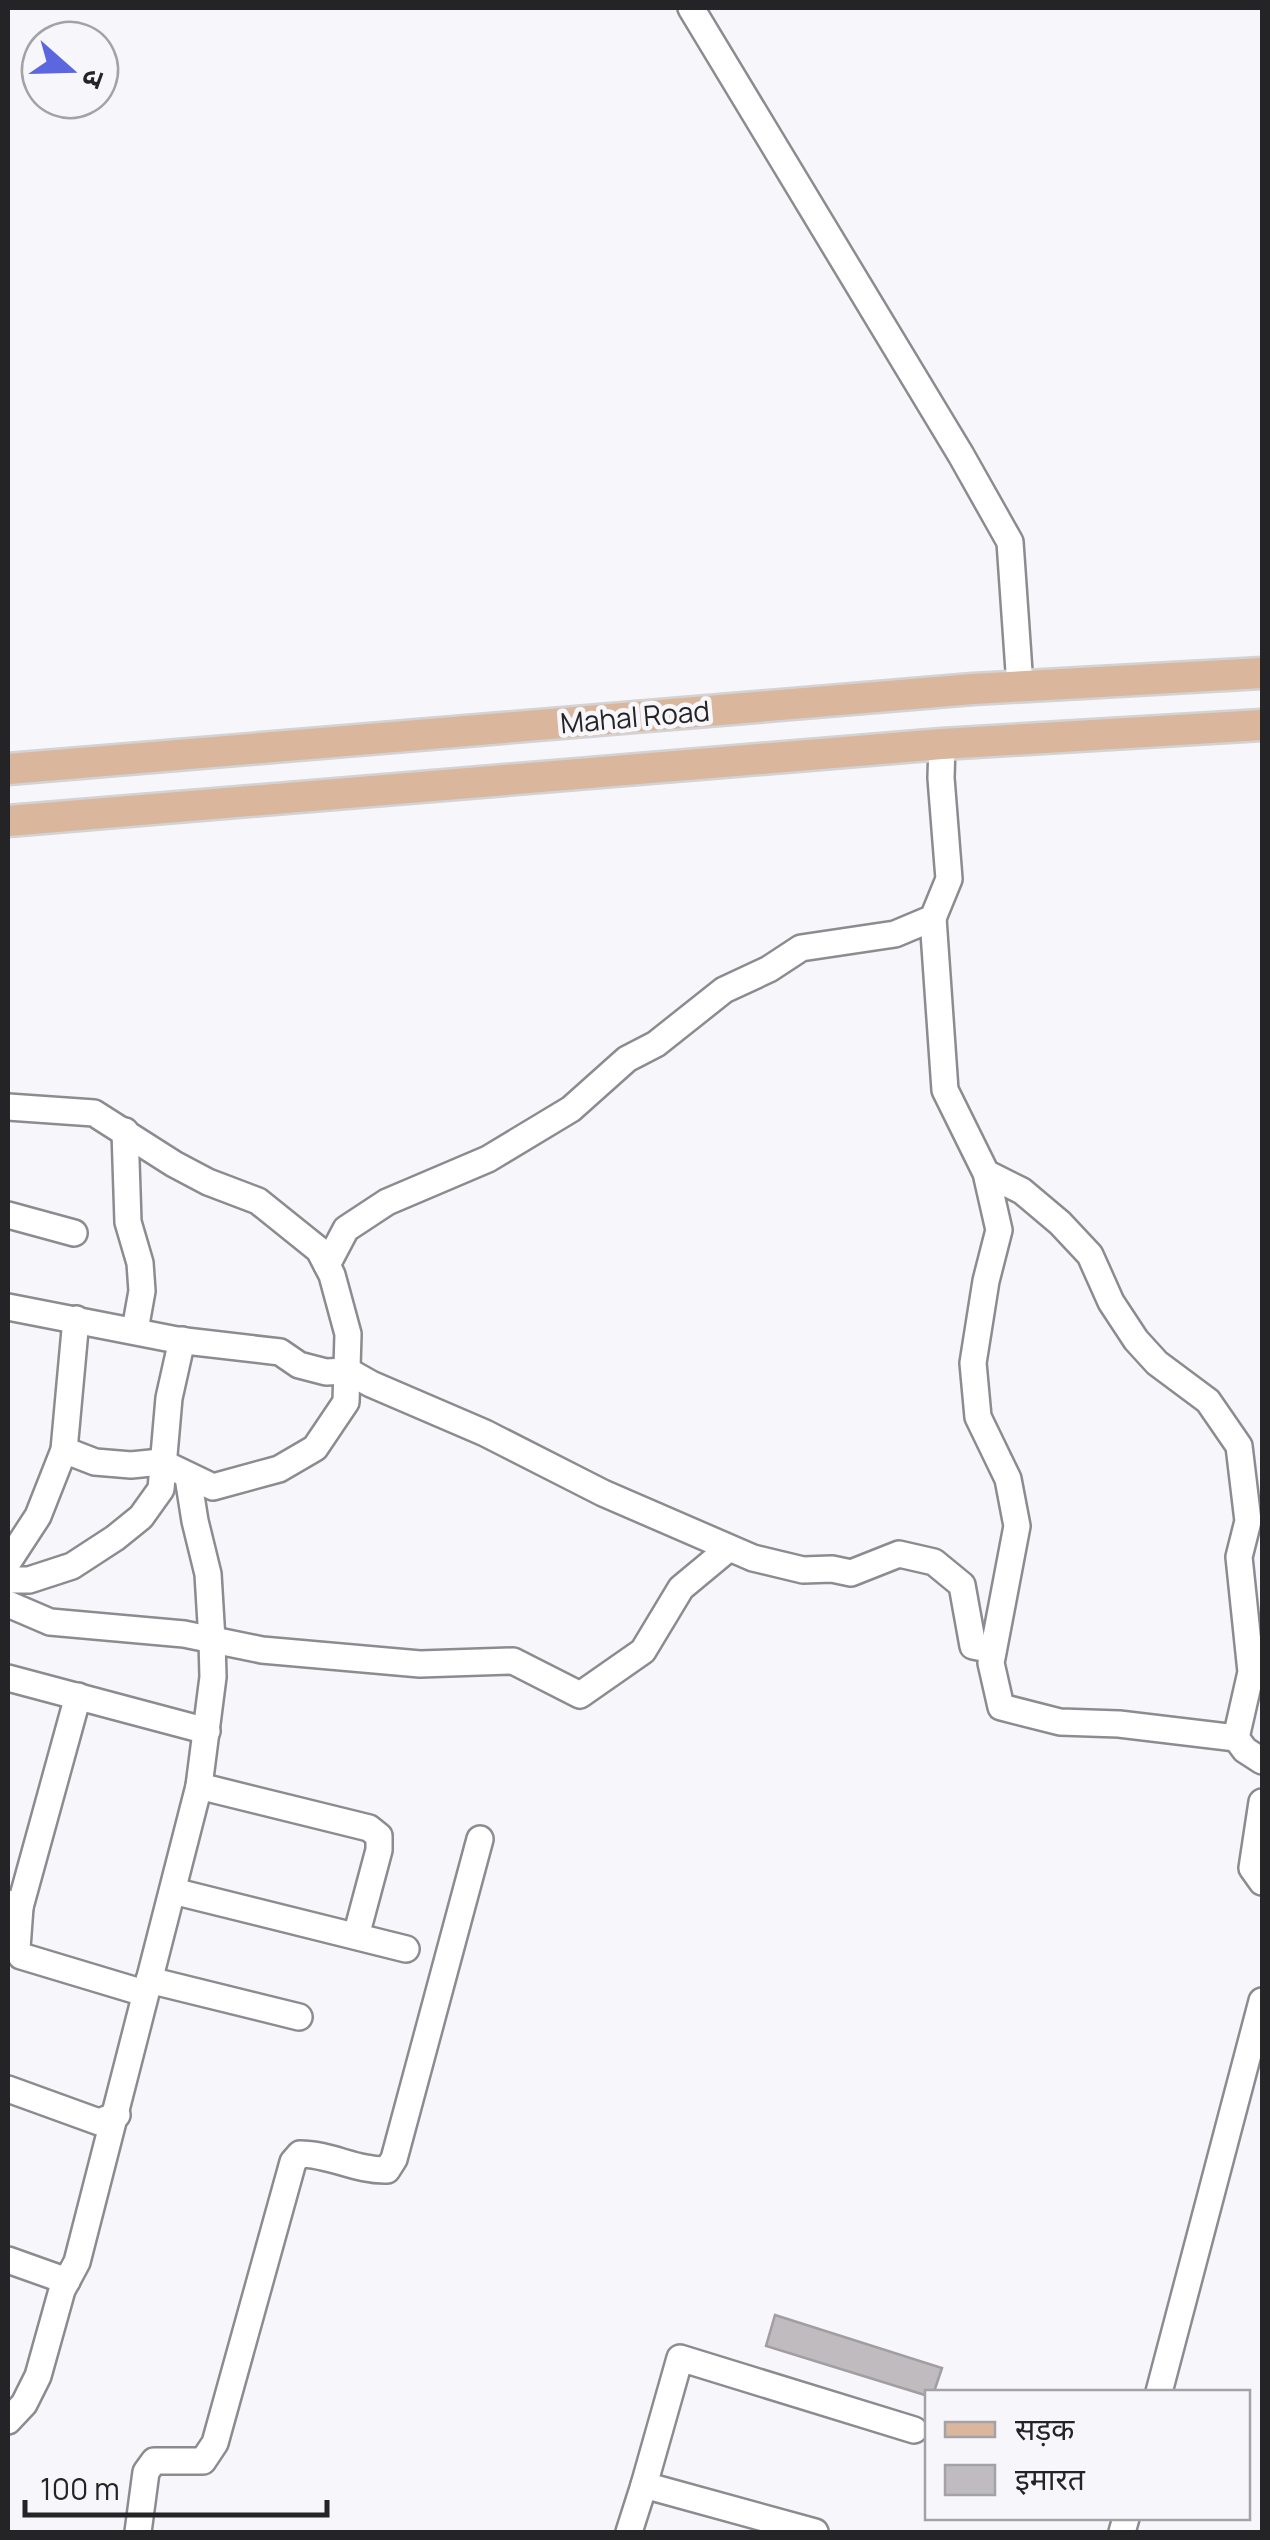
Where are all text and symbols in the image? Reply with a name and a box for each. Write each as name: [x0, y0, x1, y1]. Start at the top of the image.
north arrow: [20, 20, 120, 120]
text: उ: [74, 65, 115, 94]
street label: Mahal Road: [559, 691, 711, 741]
legend: [925, 2390, 1250, 2520]
text: सड़क: [1015, 2408, 1075, 2449]
scale bar: [25, 2455, 328, 2517]
text: इमारत: [1015, 2458, 1086, 2499]
text: 100 m: [40, 2468, 120, 2509]

